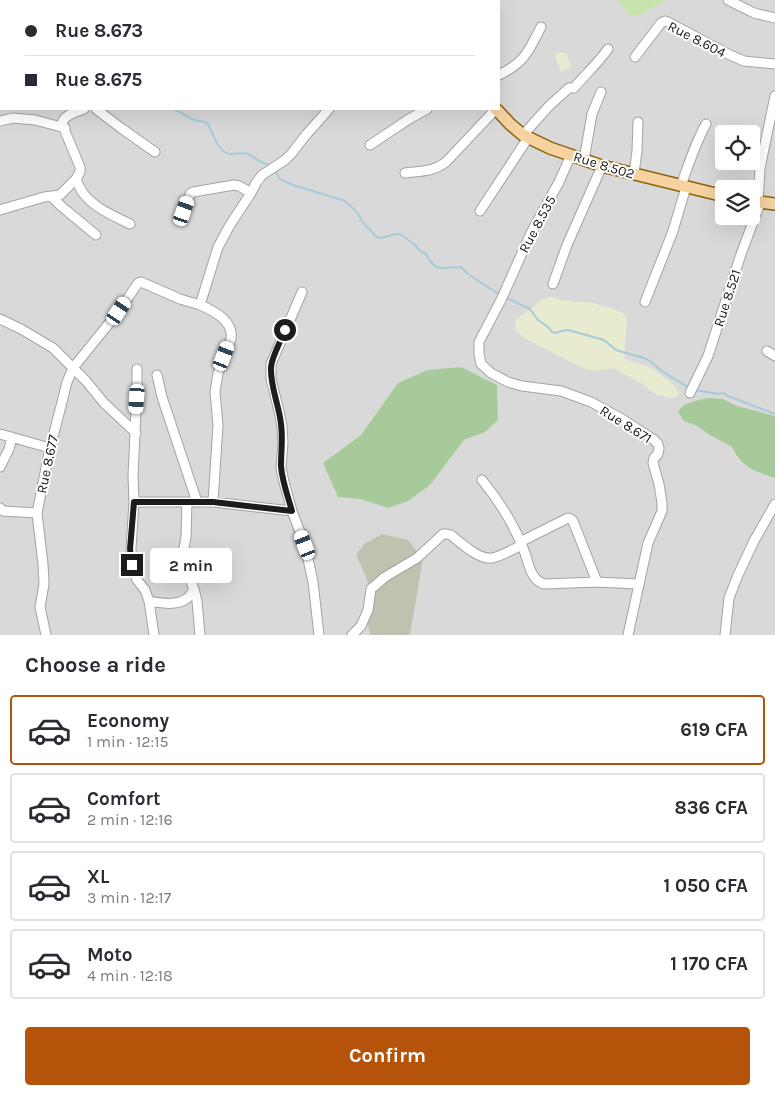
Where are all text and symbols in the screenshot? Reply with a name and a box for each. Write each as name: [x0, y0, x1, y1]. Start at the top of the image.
street label: Rue 8.604: [665, 18, 729, 61]
text: Rue 8.673: [55, 20, 143, 42]
text: Rue 8.675: [55, 69, 142, 91]
map controls: [715, 125, 760, 225]
button: locate: [715, 125, 760, 170]
street label: Rue 8.502: [571, 148, 636, 183]
button: layers: [715, 180, 760, 225]
street label: Rue 8.535: [515, 192, 560, 256]
car: [172, 194, 195, 228]
street label: Rue 8.521: [710, 267, 745, 329]
car: [104, 294, 133, 328]
route start: [274, 319, 296, 341]
car: [211, 339, 236, 373]
car: [128, 384, 145, 414]
street label: Rue 8.671: [597, 402, 655, 447]
street label: Rue 8.677: [33, 433, 62, 495]
car: [292, 528, 317, 562]
callout: 2 min: [150, 548, 232, 582]
route end: [121, 554, 143, 576]
text: 2 min: [169, 556, 213, 575]
text: Choose a ride: [25, 652, 166, 678]
icon: car: [27, 708, 72, 753]
text: Economy: [87, 710, 169, 732]
text: 619 CFA: [680, 719, 748, 741]
text: 1 min · 12:15: [87, 732, 169, 751]
icon: car: [27, 786, 72, 831]
text: Comfort: [87, 788, 161, 810]
text: 836 CFA: [674, 797, 748, 819]
text: 2 min · 12:16: [87, 810, 173, 829]
icon: car: [27, 864, 72, 909]
text: XL: [87, 866, 109, 888]
text: 1 050 CFA: [663, 875, 748, 897]
text: 3 min · 12:17: [87, 888, 171, 907]
icon: car: [27, 942, 72, 987]
text: Moto: [87, 944, 133, 966]
text: 1 170 CFA: [670, 953, 748, 975]
text: 4 min · 12:18: [87, 966, 173, 985]
button: Confirm: [25, 1027, 750, 1085]

